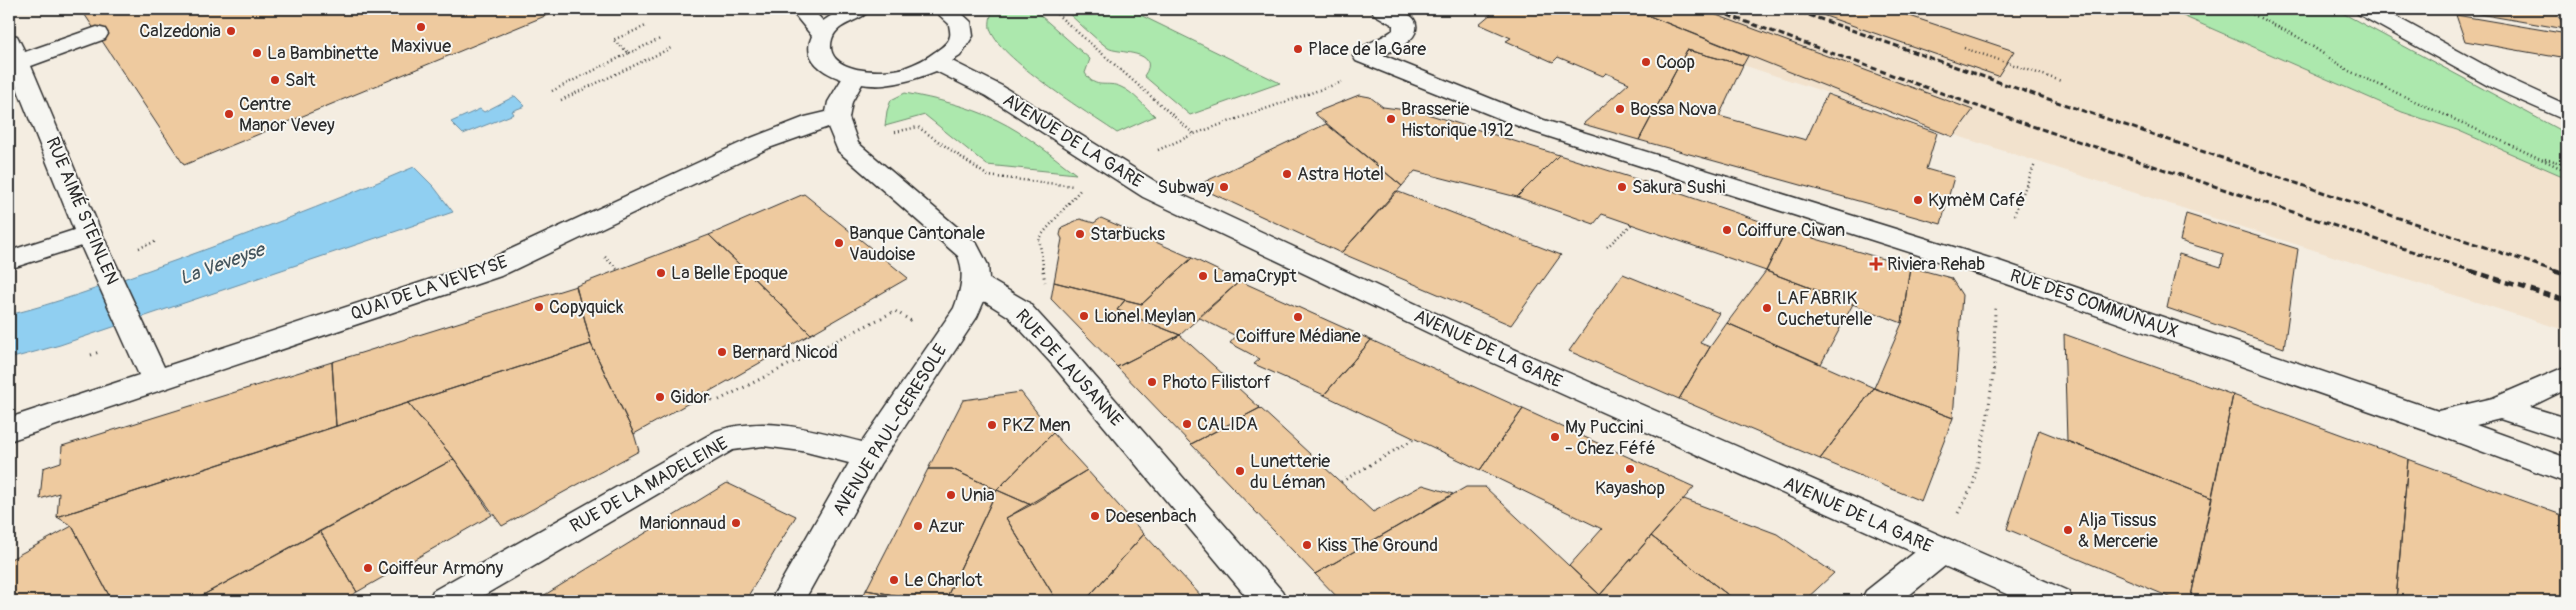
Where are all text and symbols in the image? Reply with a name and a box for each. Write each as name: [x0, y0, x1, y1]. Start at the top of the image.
place label: Calzedonia: [139, 20, 221, 43]
marker: Maxivue: [415, 21, 427, 33]
marker: Calzedonia: [225, 25, 237, 37]
place label: Maxivue: [391, 35, 451, 58]
place label: Place de la Gare: [1308, 38, 1426, 61]
place label: La Bambinette: [267, 42, 378, 65]
marker: Place de la Gare: [1292, 43, 1304, 55]
marker: La Bambinette: [251, 47, 263, 59]
place label: Coop: [1656, 51, 1695, 74]
marker: Coop: [1640, 56, 1652, 68]
place label: Salt: [285, 69, 316, 92]
marker: Salt: [269, 74, 281, 86]
street label: AVENUE DE LA GARE: [999, 89, 1147, 193]
place label: Centre Manor Vevey: [239, 93, 335, 137]
place label: Brasserie Historique 1912: [1401, 98, 1514, 142]
place label: Bossa Nova: [1630, 98, 1717, 121]
marker: Bossa Nova: [1614, 103, 1626, 115]
marker: Centre Manor Vevey: [223, 108, 235, 120]
marker: Brasserie Historique 1912: [1385, 113, 1397, 125]
street label: RUE AIMÉ STEINLEN: [40, 134, 124, 288]
place label: Astra Hotel: [1297, 163, 1384, 186]
marker: Astra Hotel: [1281, 168, 1293, 180]
place label: Subway: [1157, 176, 1214, 199]
place label: Sakura Sushi: [1632, 176, 1726, 199]
marker: Subway: [1218, 181, 1230, 193]
marker: Sakura Sushi: [1616, 181, 1628, 193]
place label: KymèM Café: [1928, 189, 2025, 212]
marker: KymèM Café: [1912, 194, 1924, 206]
place label: Coiffure Ciwan: [1737, 219, 1845, 242]
place label: Banque Cantonale Vaudoise: [849, 222, 985, 266]
place label: Starbucks: [1090, 223, 1165, 246]
marker: Coiffure Ciwan: [1721, 224, 1733, 236]
marker: Starbucks: [1074, 228, 1086, 240]
water label: La Veveyse: [176, 237, 269, 290]
marker: Banque Cantonale Vaudoise: [833, 237, 845, 249]
street label: QUAI DE LA VEVEYSE: [348, 250, 510, 326]
place label: Riviera Rehab: [1887, 253, 1985, 276]
marker: Riviera Rehab: [1869, 257, 1883, 271]
place label: La Belle Epoque: [671, 262, 788, 285]
street label: RUE DES COMMUNAUX: [2007, 264, 2181, 344]
place label: LamaCrypt: [1213, 265, 1298, 288]
marker: La Belle Epoque: [655, 267, 667, 279]
marker: LamaCrypt: [1197, 270, 1209, 282]
place label: LAFABRIK Cucheturelle: [1777, 287, 1872, 331]
place label: Copyquick: [549, 296, 624, 319]
marker: Copyquick: [533, 301, 545, 313]
marker: LAFABRIK Cucheturelle: [1761, 302, 1773, 314]
street label: RUE DE LAUSANNE: [1010, 305, 1128, 431]
place label: Lionel Meylan: [1094, 305, 1196, 328]
street label: AVENUE DE LA GARE: [1410, 305, 1566, 393]
marker: Lionel Meylan: [1078, 310, 1090, 322]
marker: Coiffure Médiane: [1292, 311, 1304, 323]
place label: Coiffure Médiane: [1235, 325, 1361, 348]
street label: AVENUE PAUL-CERESOLE: [828, 340, 952, 520]
place label: Bernard Nicod: [732, 341, 838, 364]
marker: Bernard Nicod: [716, 346, 728, 358]
place label: Photo Filistorf: [1162, 371, 1272, 394]
marker: Photo Filistorf: [1146, 376, 1158, 388]
place label: Gidor: [670, 386, 710, 409]
marker: Gidor: [654, 391, 666, 403]
place label: CALIDA: [1197, 413, 1258, 436]
place label: PKZ Men: [1002, 414, 1071, 437]
place label: My Puccini - Chez Féfé: [1565, 416, 1656, 460]
marker: CALIDA: [1181, 418, 1193, 430]
marker: PKZ Men: [986, 419, 998, 431]
marker: My Puccini - Chez Féfé: [1549, 431, 1561, 443]
street label: RUE DE LA MADELEINE: [566, 432, 732, 538]
place label: Lunetterie du Léman: [1250, 450, 1330, 494]
marker: Kayashop: [1624, 463, 1636, 475]
marker: Lunetterie du Léman: [1234, 465, 1246, 477]
street label: AVENUE DE LA GARE: [1780, 472, 1936, 558]
place label: Kayashop: [1595, 477, 1665, 500]
place label: Unia: [961, 484, 995, 507]
marker: Unia: [945, 489, 957, 501]
place label: Doesenbach: [1105, 505, 1196, 528]
place label: Alja Tissus & Mercerie: [2078, 509, 2158, 553]
marker: Doesenbach: [1089, 510, 1101, 522]
place label: Marionnaud: [639, 512, 726, 535]
place label: Azur: [928, 515, 965, 538]
marker: Marionnaud: [730, 517, 742, 529]
marker: Azur: [912, 520, 924, 532]
marker: Alja Tissus & Mercerie: [2062, 524, 2074, 536]
place label: Kiss The Ground: [1317, 534, 1438, 557]
marker: Kiss The Ground: [1301, 539, 1313, 551]
place label: Coiffeur Armony: [378, 557, 503, 580]
marker: Coiffeur Armony: [362, 562, 374, 574]
place label: Le Charlot: [904, 569, 983, 592]
marker: Le Charlot: [888, 574, 900, 586]

